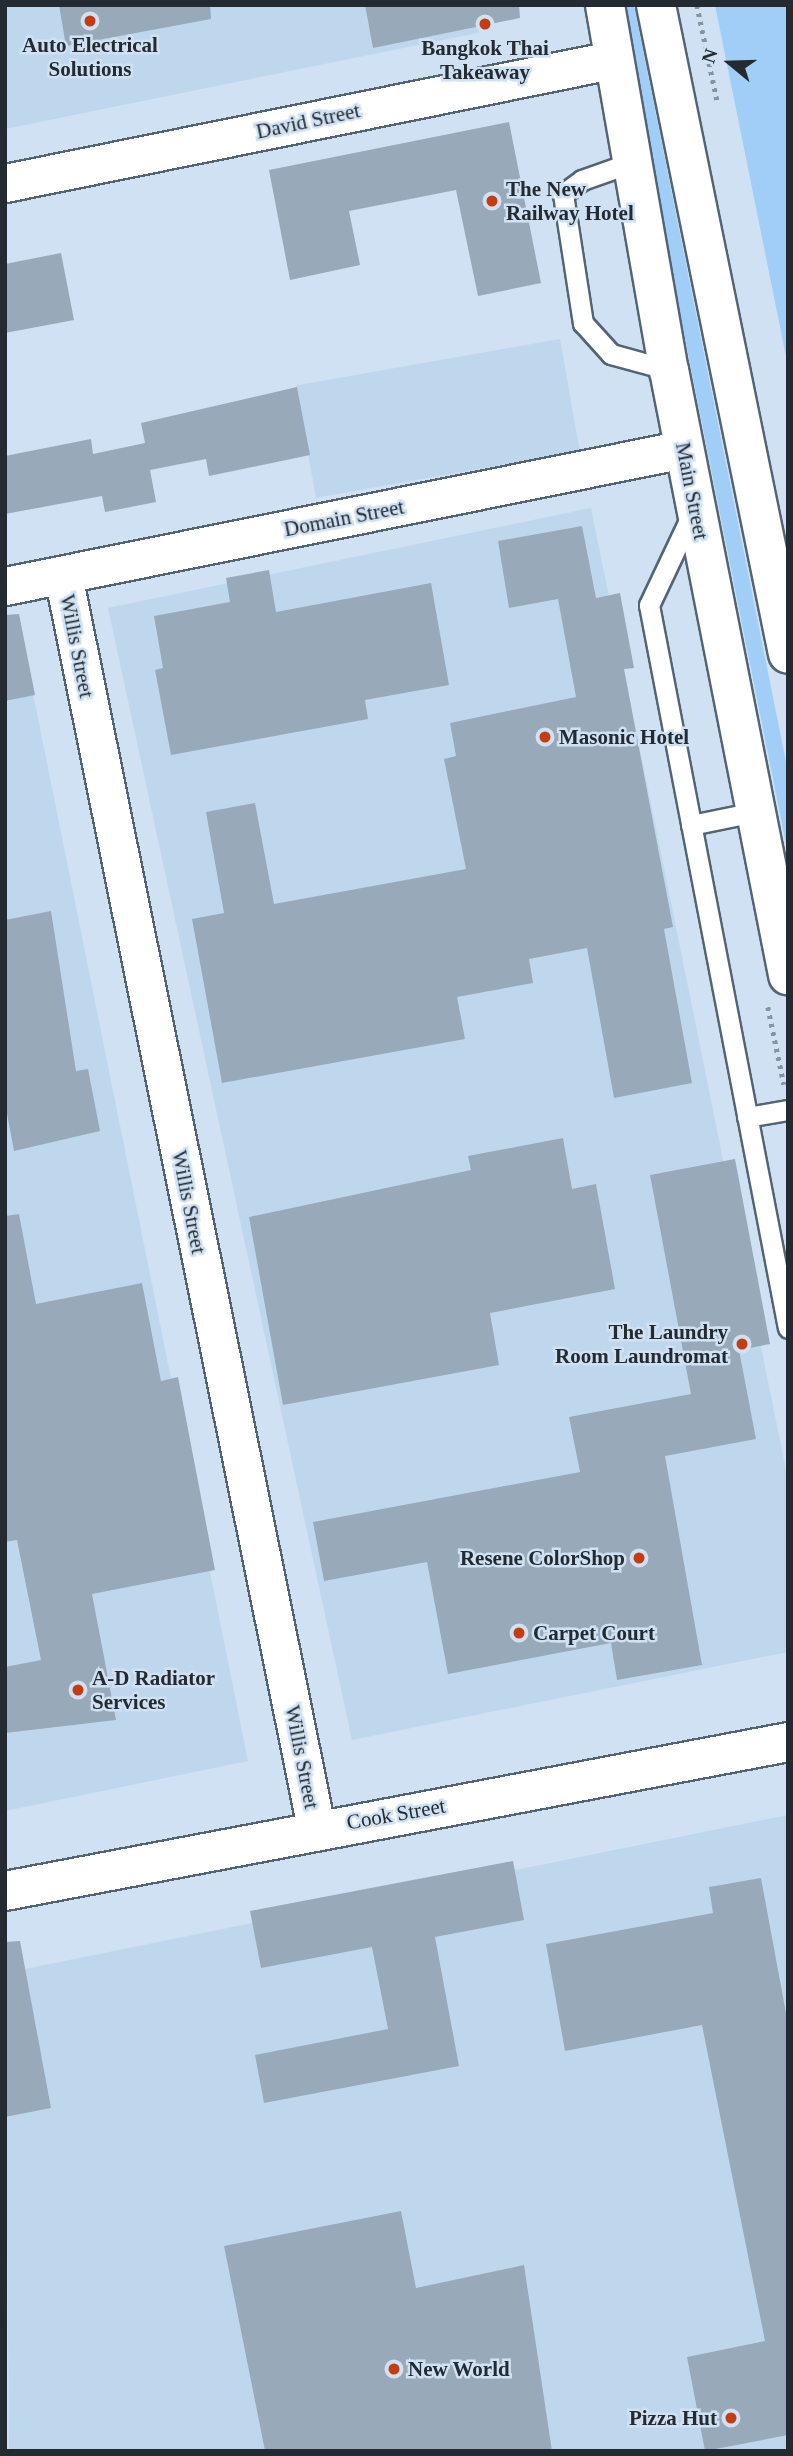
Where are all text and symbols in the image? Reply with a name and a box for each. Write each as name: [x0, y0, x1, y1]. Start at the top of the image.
marker: Auto Electrical Solutions: [82, 13, 98, 29]
marker: Bangkok Thai Takeaway: [477, 16, 493, 32]
north arrow: [695, 28, 765, 98]
place label: Auto Electrical Solutions: [22, 32, 158, 82]
place label: Bangkok Thai Takeaway: [421, 35, 549, 85]
text: N: [698, 46, 722, 66]
street label: David Street: [254, 98, 362, 144]
place label: The New Railway Hotel: [506, 176, 634, 226]
marker: The New Railway Hotel: [484, 193, 500, 209]
street label: Main Street: [670, 440, 714, 542]
street label: Domain Street: [282, 494, 406, 542]
street label: Willis Street: [55, 592, 99, 700]
place label: Masonic Hotel: [559, 724, 689, 750]
marker: Masonic Hotel: [537, 729, 553, 745]
street label: Willis Street: [167, 1148, 211, 1256]
place label: The Laundry Room Laundromat: [555, 1319, 728, 1369]
marker: The Laundry Room Laundromat: [734, 1336, 750, 1352]
place label: Resene ColorShop: [460, 1545, 625, 1571]
marker: Resene ColorShop: [631, 1550, 647, 1566]
place label: Carpet Court: [533, 1620, 655, 1646]
marker: Carpet Court: [511, 1625, 527, 1641]
place label: A-D Radiator Services: [92, 1665, 215, 1715]
marker: A-D Radiator Services: [70, 1682, 86, 1698]
street label: Willis Street: [280, 1703, 324, 1811]
street label: Cook Street: [345, 1793, 447, 1835]
place label: New World: [408, 2356, 510, 2382]
marker: New World: [386, 2361, 402, 2377]
place label: Pizza Hut: [629, 2405, 717, 2431]
marker: Pizza Hut: [723, 2410, 739, 2426]

